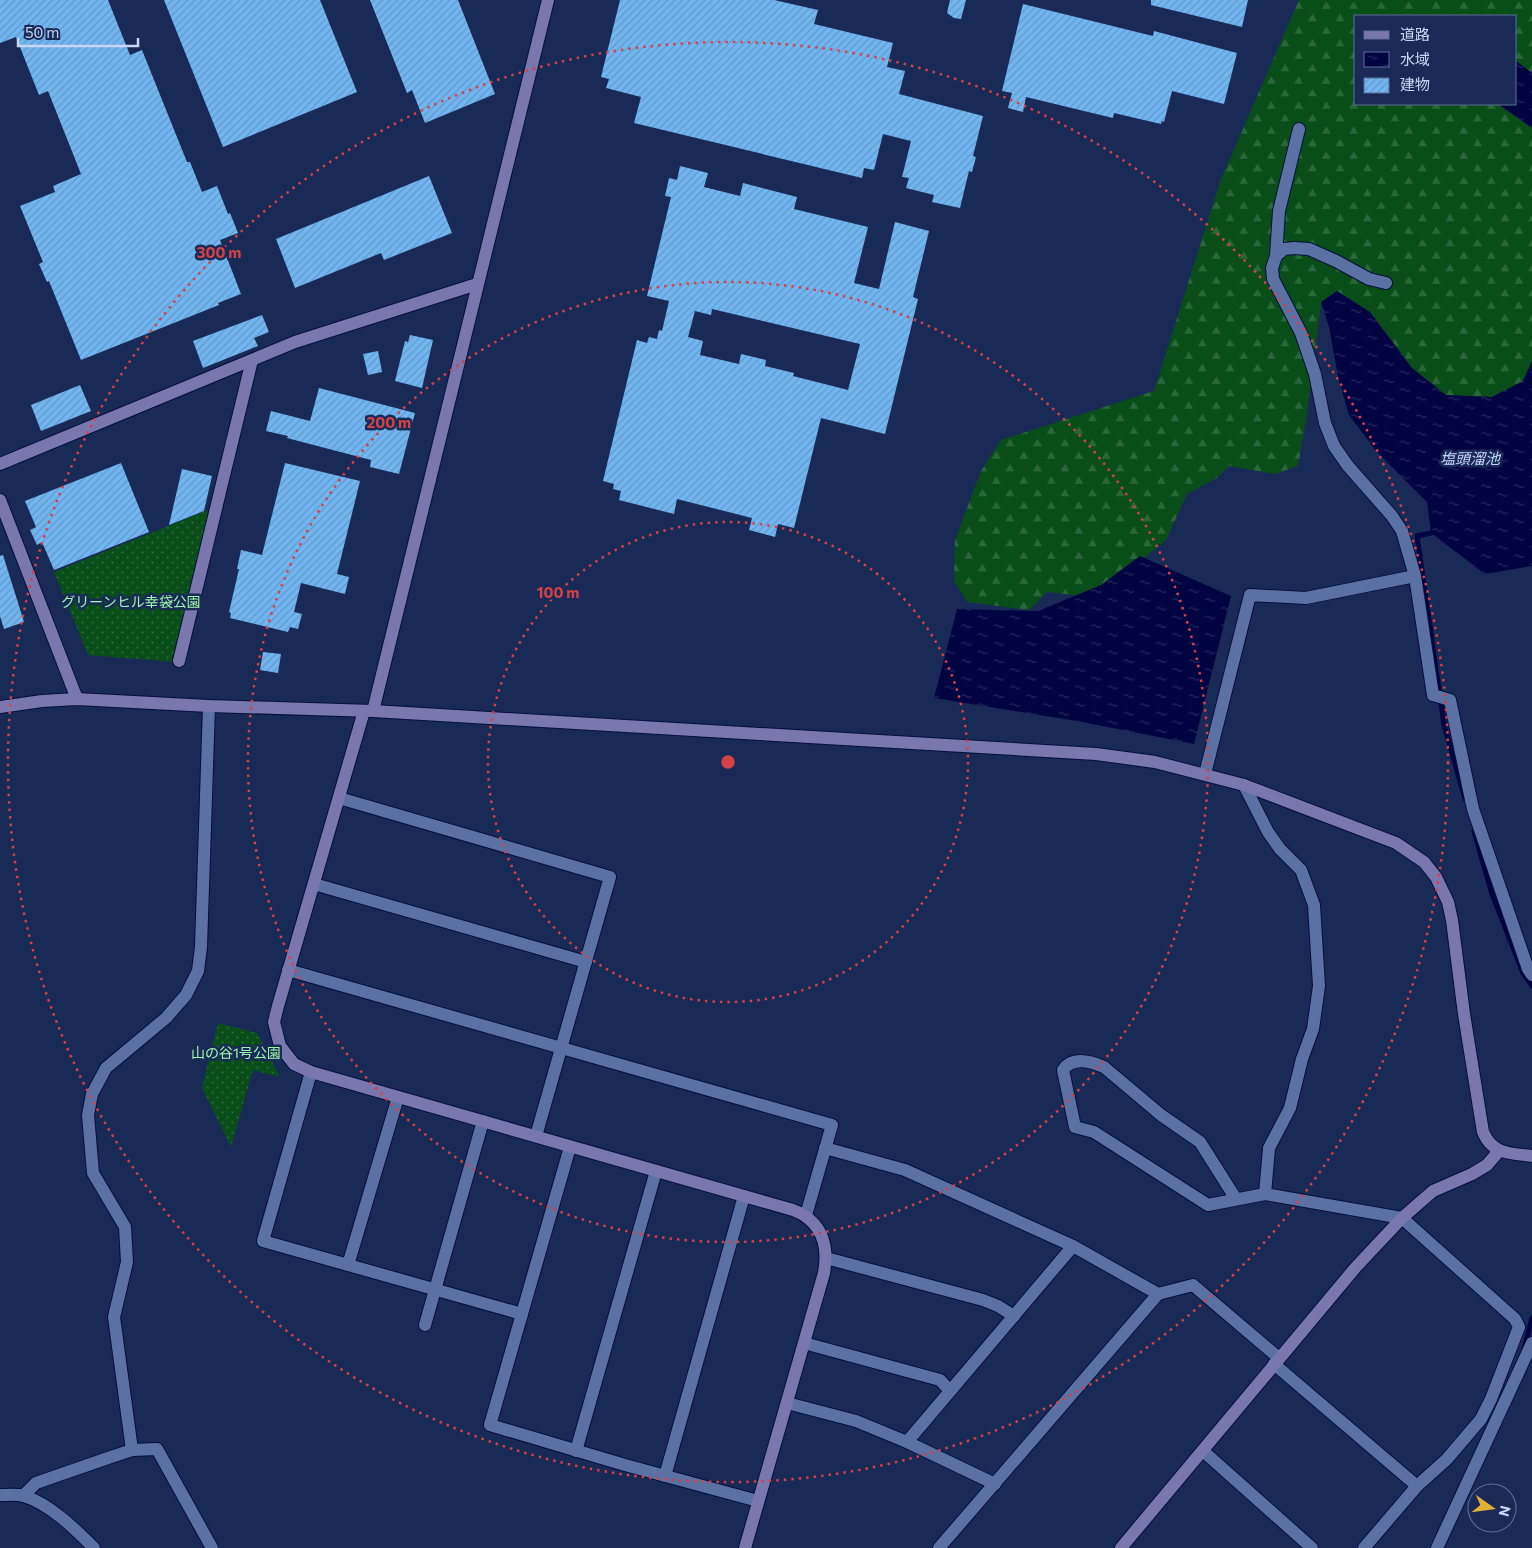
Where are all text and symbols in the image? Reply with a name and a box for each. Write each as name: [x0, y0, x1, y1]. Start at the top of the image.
scale bar: [18, 15, 138, 47]
legend: [1354, 15, 1517, 105]
text: 50 m: [25, 23, 59, 41]
text: 道路: [1400, 25, 1430, 43]
text: 水域: [1400, 50, 1430, 68]
text: 建物: [1400, 75, 1430, 93]
text: 300 m: [197, 243, 241, 261]
text: 200 m: [367, 413, 411, 431]
water label: 塩頭溜池: [1440, 449, 1502, 467]
text: 100 m: [537, 583, 579, 601]
park label: グリーンヒル幸袋公園: [61, 593, 201, 610]
centre of rings: [719, 753, 737, 771]
park label: 山の谷1号公園: [191, 1044, 281, 1061]
north arrow: [1467, 1483, 1517, 1533]
text: N: [1496, 1504, 1515, 1518]

